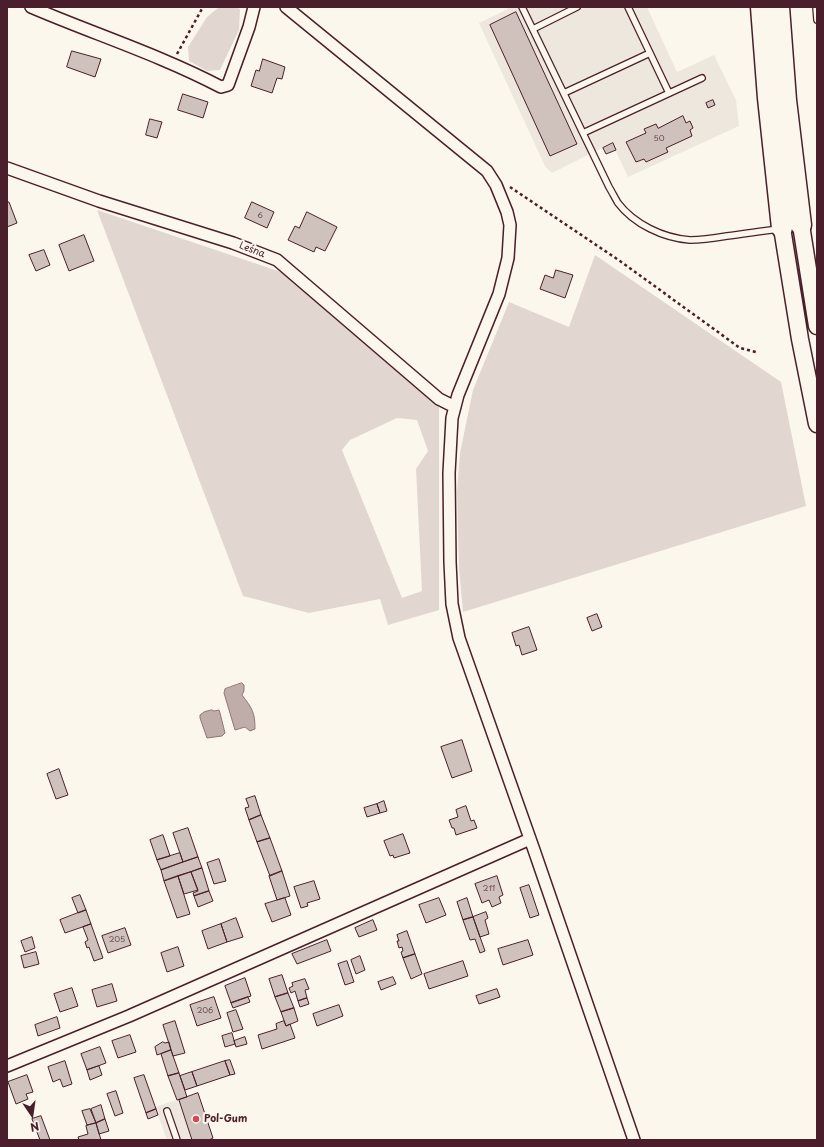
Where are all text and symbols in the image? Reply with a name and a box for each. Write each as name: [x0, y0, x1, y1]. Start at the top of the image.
house number: 50: [654, 134, 664, 144]
house number: 6: [257, 211, 263, 221]
street label: Leśna: [237, 240, 267, 260]
house number: 211: [483, 884, 495, 894]
house number: 205: [109, 935, 125, 945]
house number: 206: [197, 1006, 213, 1016]
north arrow: [12, 1095, 52, 1135]
place label: Pol-Gum: [204, 1113, 247, 1125]
marker: Pol-Gum: [191, 1114, 201, 1124]
text: N: [29, 1118, 41, 1136]

